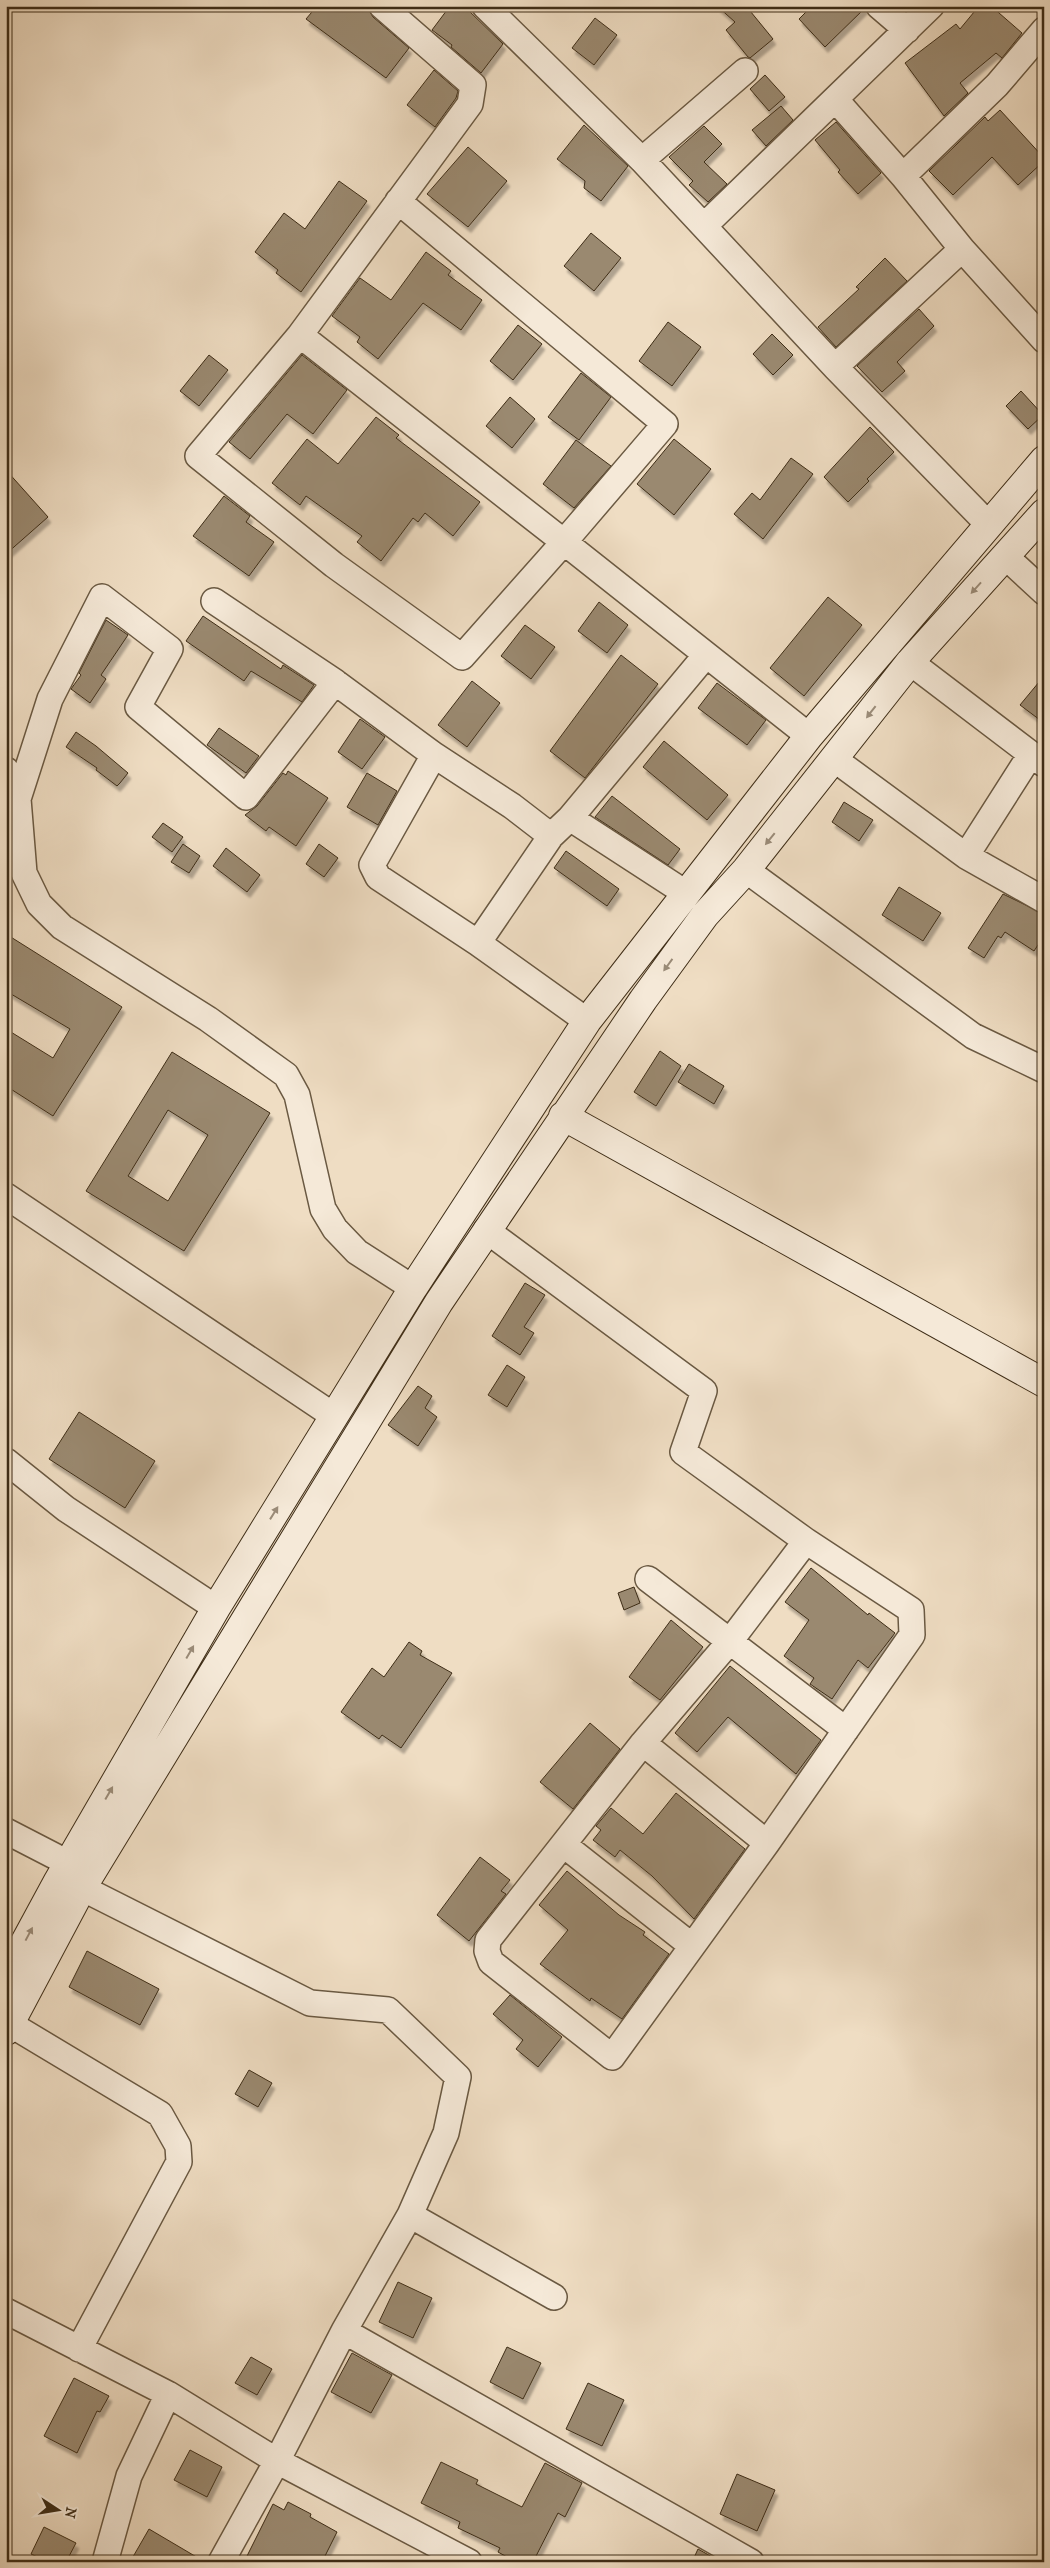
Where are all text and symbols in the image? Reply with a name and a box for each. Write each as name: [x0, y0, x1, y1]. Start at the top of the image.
one-way arrow: [971, 582, 982, 595]
one-way arrow: [866, 705, 877, 718]
one-way arrow: [765, 832, 776, 845]
one-way arrow: [663, 958, 673, 972]
one-way arrow: [270, 1506, 279, 1520]
one-way arrow: [186, 1646, 195, 1659]
one-way arrow: [105, 1785, 113, 1800]
one-way arrow: [25, 1927, 33, 1942]
north arrow: [32, 2486, 82, 2536]
text: N: [61, 2506, 80, 2520]

